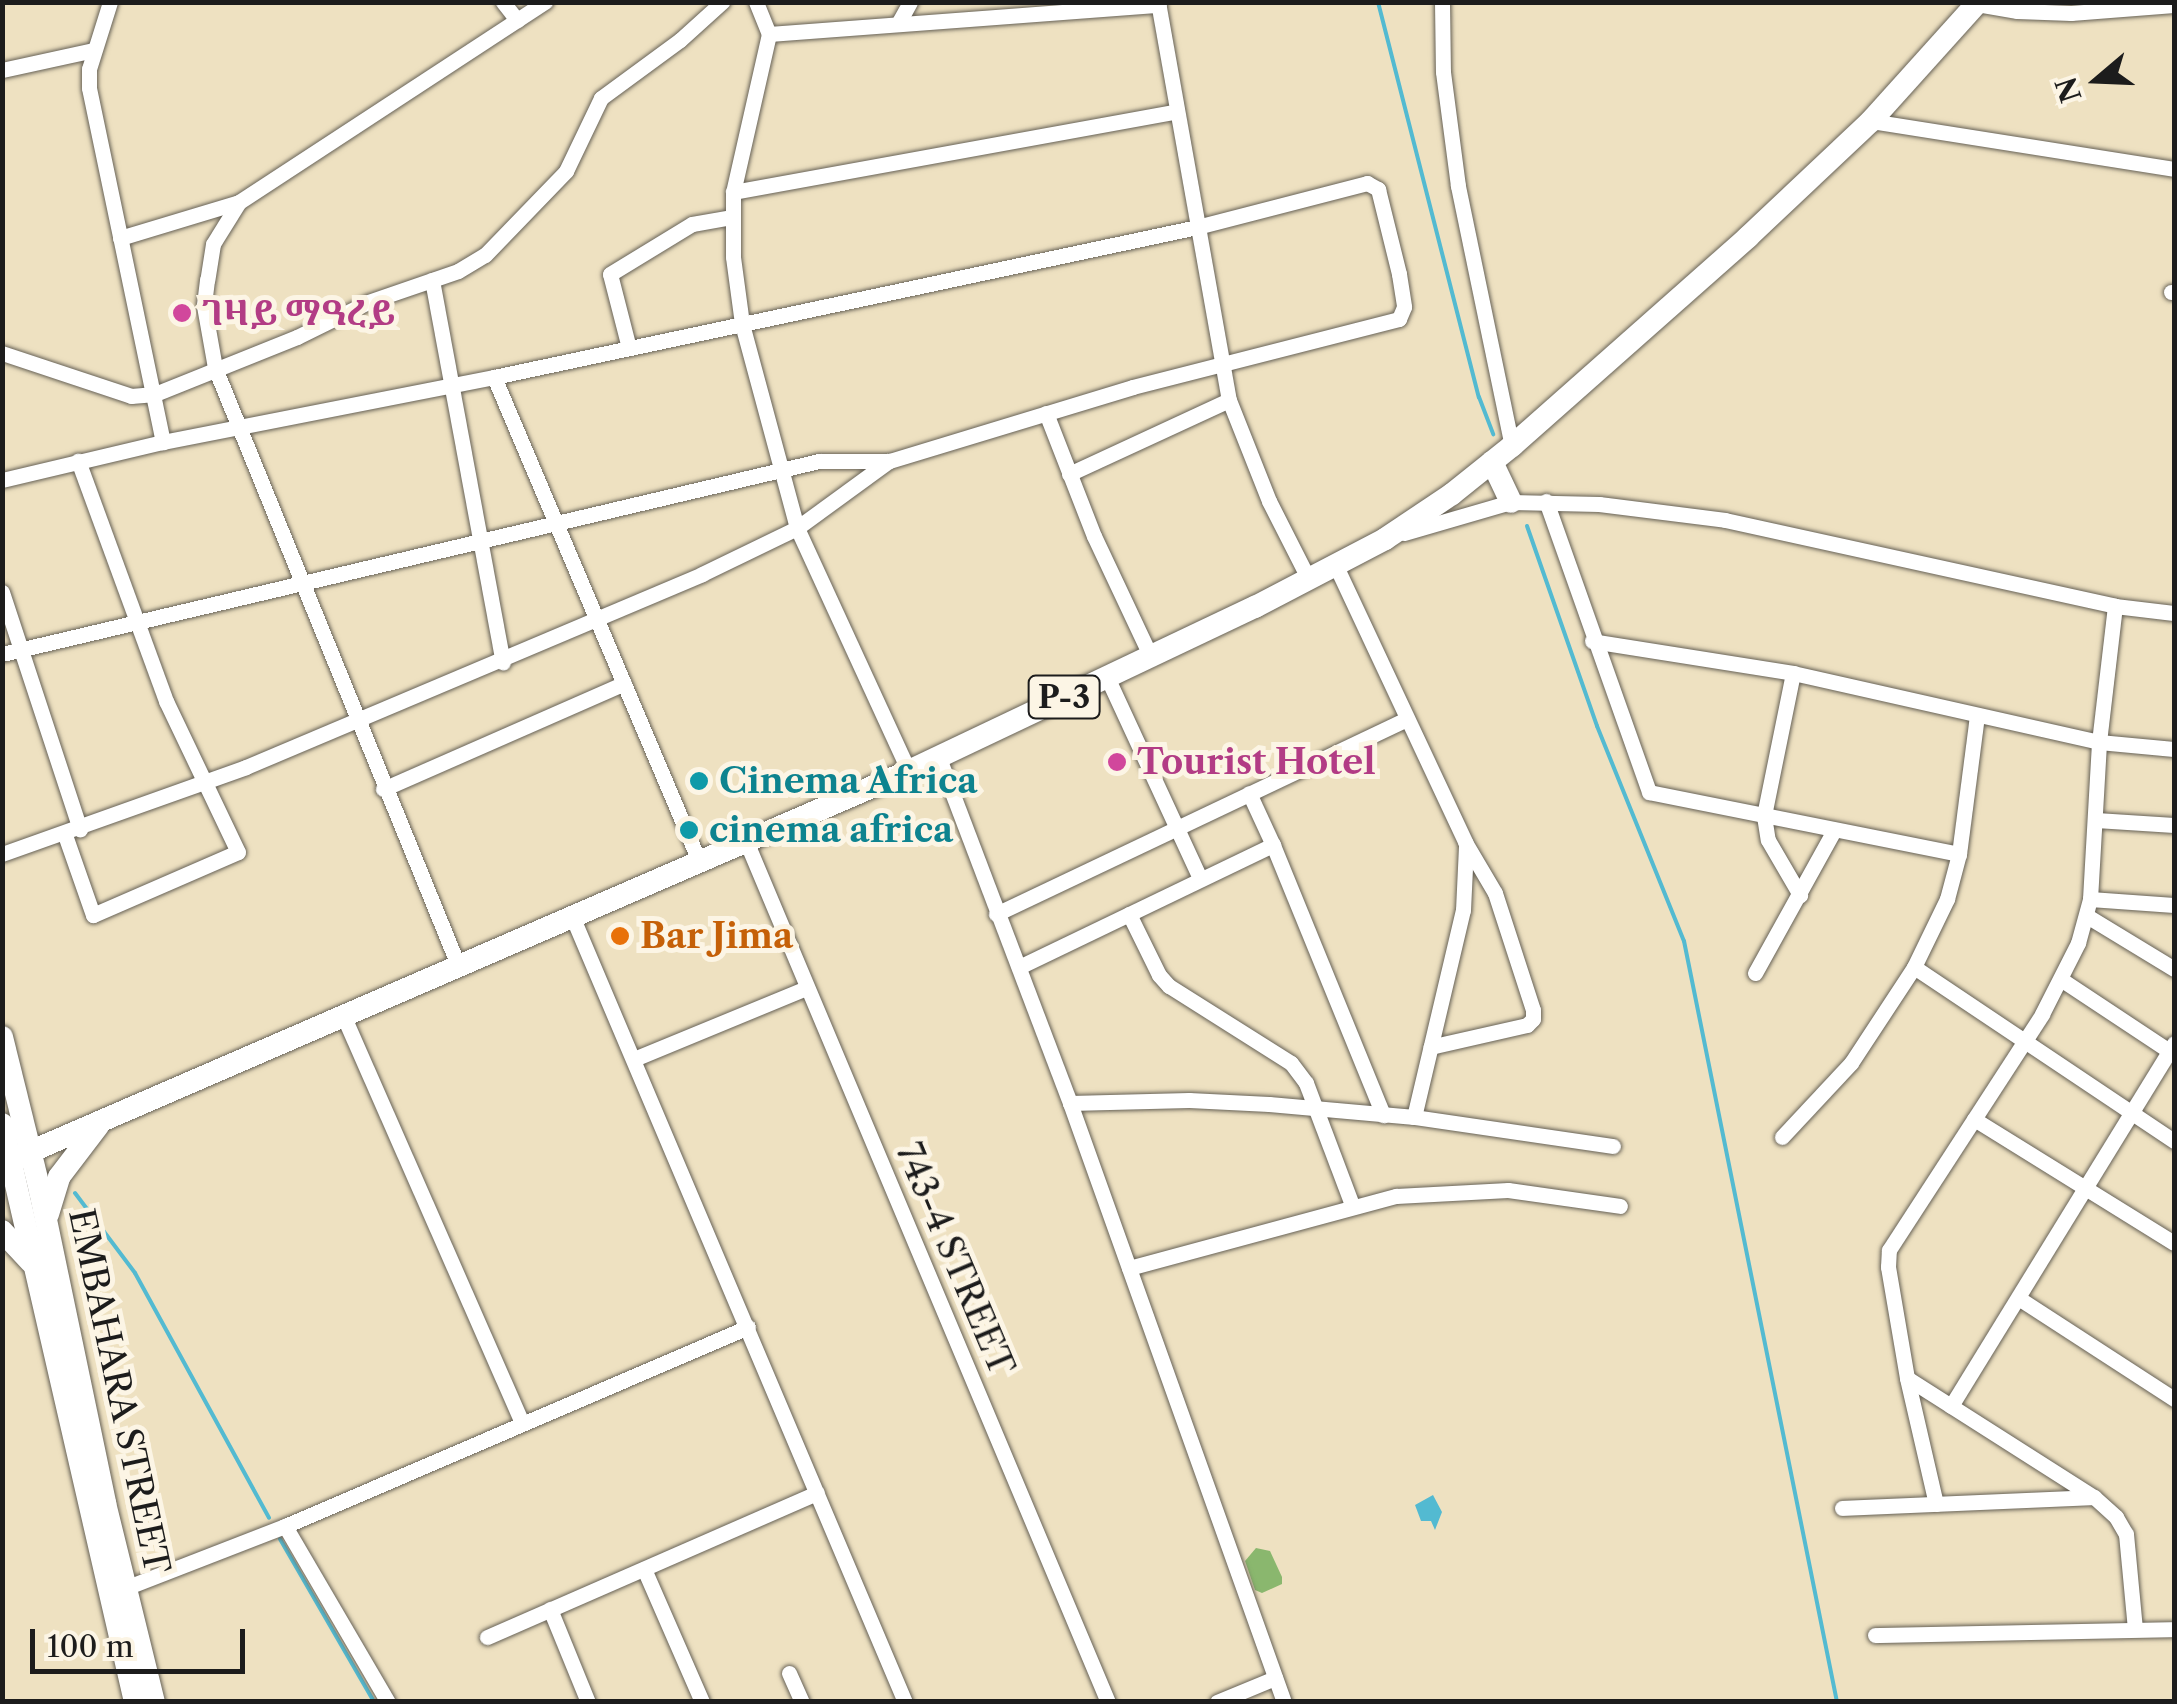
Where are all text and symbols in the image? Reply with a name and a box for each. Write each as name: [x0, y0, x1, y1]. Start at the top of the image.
north arrow: [2047, 30, 2147, 130]
text: N: [2049, 73, 2089, 107]
place label: ገዛይ ማዓረይ: [202, 292, 395, 334]
marker: ገዛይ ማዓረይ: [171, 302, 193, 324]
road number: P-3: [1026, 670, 1102, 724]
place label: Tourist Hotel: [1137, 741, 1376, 783]
marker: Tourist Hotel: [1106, 751, 1128, 773]
place label: Cinema Africa: [719, 760, 979, 802]
marker: Cinema Africa: [688, 770, 710, 792]
place label: cinema africa: [709, 809, 954, 851]
marker: cinema africa: [678, 819, 700, 841]
place label: Bar Jima: [640, 915, 794, 957]
marker: Bar Jima: [609, 925, 631, 947]
street label: 743-4 STREET: [887, 1136, 1023, 1382]
street label: EMBAHARA STREET: [60, 1204, 178, 1578]
scale bar: [35, 1609, 250, 1671]
text: 100 m: [47, 1628, 134, 1665]

